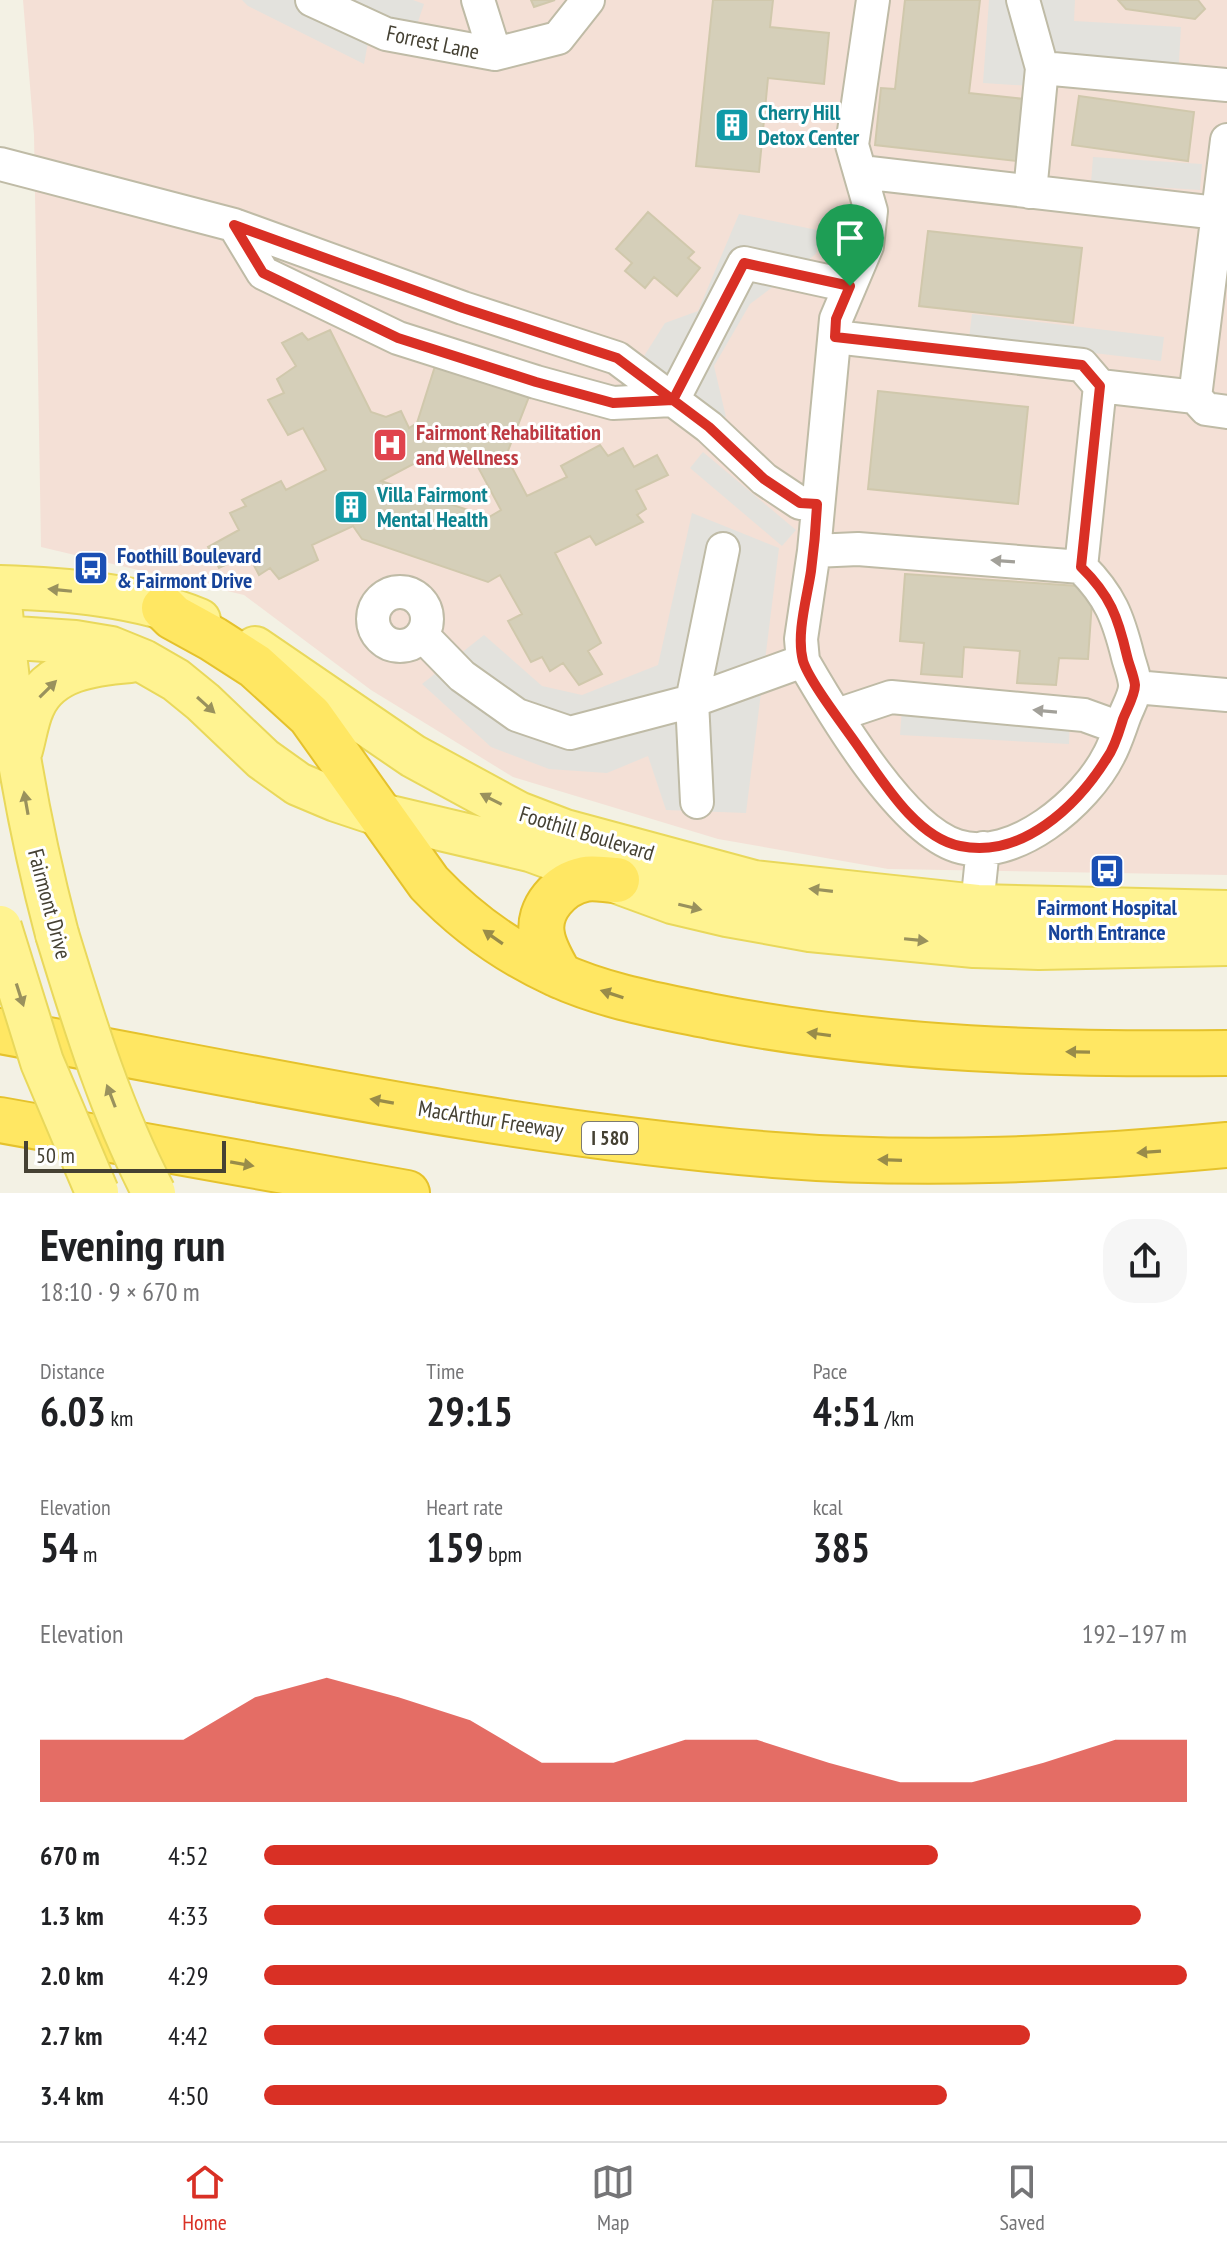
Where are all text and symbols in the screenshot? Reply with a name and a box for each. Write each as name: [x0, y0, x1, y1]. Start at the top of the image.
street label: Forrest Lane: [384, 19, 482, 65]
place label: Cherry Hill Detox Center: [758, 98, 860, 151]
building icon: Cherry Hill Detox Center: [713, 106, 751, 144]
pin: [816, 204, 884, 286]
icon: arrive: [828, 216, 872, 260]
place label: Fairmont Rehabilitation and Wellness: [416, 418, 601, 471]
hospital icon: Fairmont Rehabilitation and Wellness: [371, 426, 409, 464]
place label: Villa Fairmont Mental Health: [376, 480, 488, 533]
building icon: Villa Fairmont Mental Health: [332, 488, 370, 526]
place label: Foothill Boulevard & Fairmont Drive: [117, 541, 261, 594]
bus stop icon: Foothill Boulevard & Fairmont Drive: [72, 549, 110, 587]
one-way arrow: [990, 554, 1015, 567]
one-way arrow: [47, 584, 72, 597]
one-way arrow: [38, 680, 57, 699]
one-way arrow: [197, 696, 216, 714]
one-way arrow: [1032, 704, 1057, 717]
one-way arrow: [20, 790, 32, 815]
one-way arrow: [480, 793, 502, 807]
street label: Foothill Boulevard: [516, 799, 658, 867]
street label: Fairmont Drive: [22, 846, 78, 962]
bus stop icon: Fairmont Hospital North Entrance: [1088, 852, 1126, 890]
one-way arrow: [808, 883, 833, 896]
place label: Fairmont Hospital North Entrance: [1037, 893, 1178, 946]
one-way arrow: [678, 901, 703, 913]
one-way arrow: [482, 930, 503, 945]
one-way arrow: [904, 934, 929, 947]
one-way arrow: [14, 983, 26, 1007]
one-way arrow: [600, 987, 624, 999]
one-way arrow: [806, 1027, 831, 1040]
one-way arrow: [1065, 1046, 1090, 1058]
one-way arrow: [104, 1084, 117, 1108]
one-way arrow: [369, 1094, 394, 1106]
street label: MacArthur Freeway: [416, 1094, 566, 1144]
road number: I 580: [582, 1122, 638, 1154]
scale bar: [24, 1137, 226, 1173]
text: 50 m: [36, 1141, 75, 1169]
one-way arrow: [1136, 1146, 1161, 1159]
one-way arrow: [877, 1153, 902, 1166]
one-way arrow: [230, 1158, 255, 1170]
text: Evening run: [40, 1216, 225, 1273]
button: share: [1103, 1219, 1187, 1303]
text: 18:10 · 9 × 670 m: [40, 1275, 200, 1308]
text: Distance: [40, 1357, 105, 1385]
text: Time: [426, 1357, 464, 1385]
text: Pace: [813, 1357, 847, 1385]
text: 6.03: [40, 1385, 106, 1437]
text: 29:15: [426, 1385, 513, 1437]
text: 4:51: [813, 1385, 880, 1437]
text: km: [106, 1404, 133, 1432]
text: /km: [880, 1404, 914, 1432]
text: Elevation: [40, 1493, 111, 1521]
text: Heart rate: [426, 1493, 503, 1521]
text: kcal: [813, 1493, 843, 1521]
text: 54: [40, 1521, 78, 1573]
text: 159: [426, 1521, 484, 1573]
text: 385: [813, 1521, 870, 1573]
text: m: [78, 1540, 97, 1568]
text: bpm: [484, 1540, 522, 1568]
text: Elevation: [40, 1617, 123, 1650]
text: 192–197 m: [1082, 1617, 1187, 1650]
text: 670 m: [40, 1839, 100, 1872]
text: 4:52: [168, 1839, 208, 1872]
text: 1.3 km: [40, 1899, 104, 1932]
text: 4:33: [168, 1899, 208, 1932]
text: 2.0 km: [40, 1959, 104, 1992]
text: 4:29: [168, 1959, 208, 1992]
text: 2.7 km: [40, 2019, 103, 2052]
text: 4:42: [168, 2019, 208, 2052]
text: 3.4 km: [40, 2079, 104, 2112]
text: 4:50: [168, 2079, 208, 2112]
tab: Home: [182, 2160, 227, 2236]
tab: Map: [591, 2160, 635, 2236]
tab: Saved: [999, 2160, 1045, 2236]

